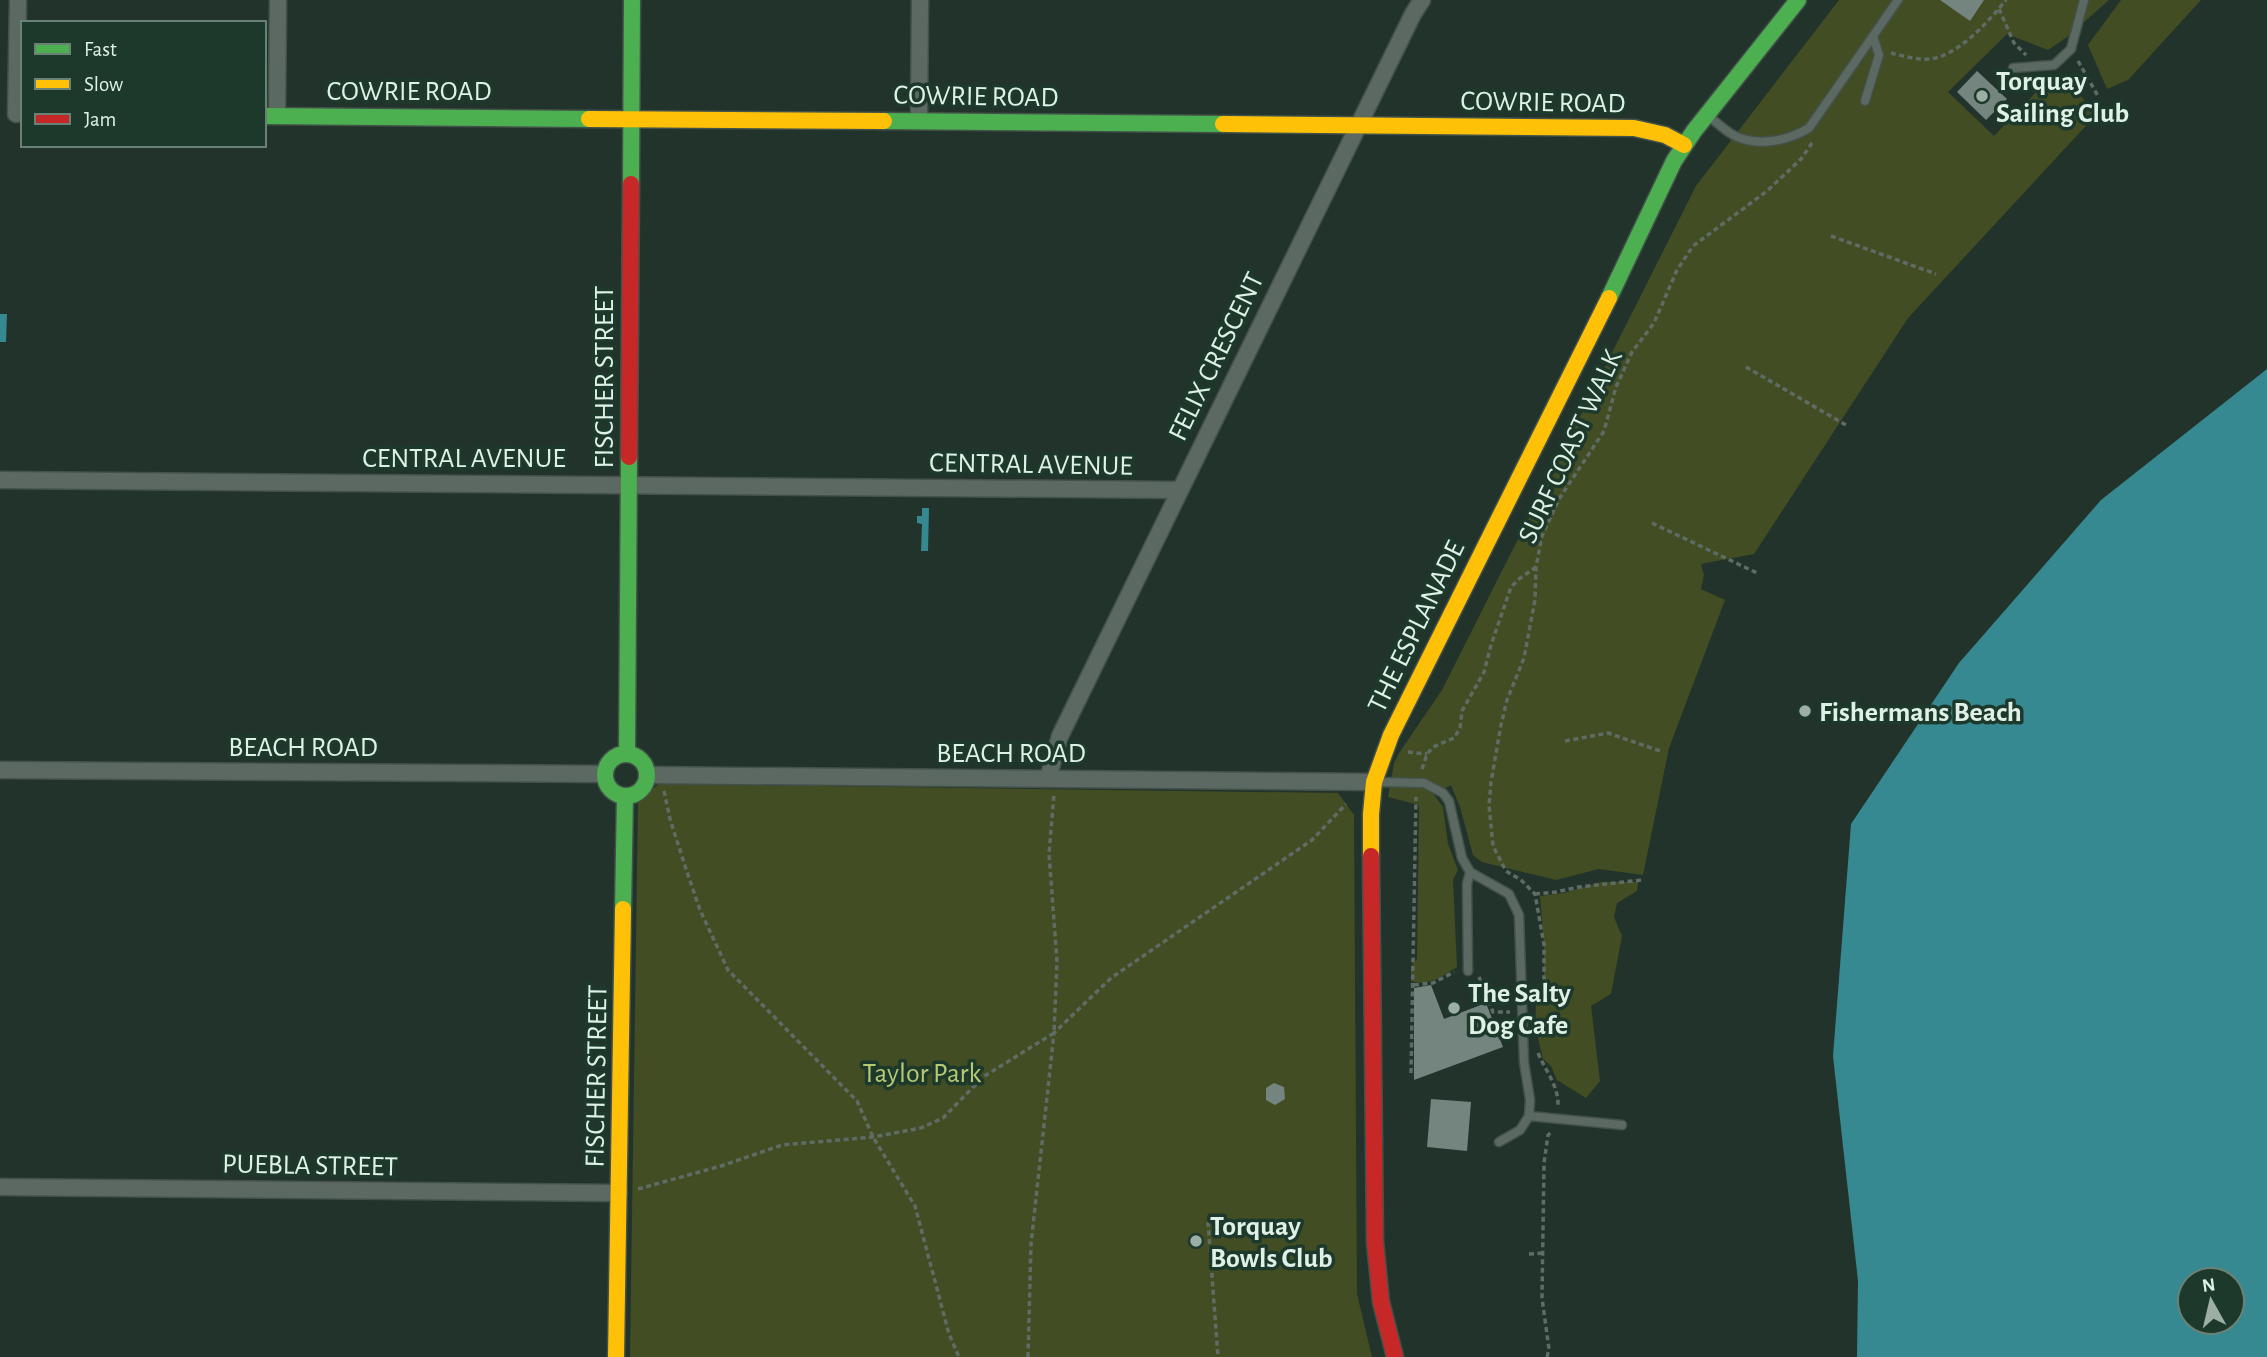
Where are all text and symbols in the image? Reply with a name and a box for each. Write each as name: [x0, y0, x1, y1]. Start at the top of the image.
legend: [21, 21, 266, 147]
text: Fast: [84, 39, 117, 60]
place label: Torquay Sailing Club: [1996, 68, 2129, 128]
text: Slow: [84, 74, 123, 95]
street label: COWRIE ROAD: [327, 78, 491, 106]
street label: COWRIE ROAD: [893, 82, 1059, 112]
street label: COWRIE ROAD: [1460, 88, 1626, 118]
marker: Torquay Sailing Club: [1974, 88, 1990, 104]
text: Jam: [84, 109, 116, 130]
street label: FELIX CRESCENT: [1164, 268, 1270, 445]
street label: FISCHER STREET: [591, 285, 619, 468]
street label: SURF COAST WALK: [1514, 345, 1628, 548]
street label: CENTRAL AVENUE: [362, 445, 566, 473]
street label: CENTRAL AVENUE: [929, 449, 1133, 481]
street label: THE ESPLANADE: [1363, 537, 1470, 717]
place label: Fishermans Beach: [1819, 699, 2022, 727]
marker: Fishermans Beach: [1797, 703, 1813, 719]
street label: BEACH ROAD: [228, 734, 378, 762]
street label: BEACH ROAD: [936, 740, 1086, 768]
place label: The Salty Dog Cafe: [1468, 980, 1571, 1040]
street label: FISCHER STREET: [581, 984, 613, 1168]
marker: The Salty Dog Cafe: [1446, 1000, 1462, 1016]
park label: Taylor Park: [863, 1060, 982, 1088]
street label: PUEBLA STREET: [222, 1150, 398, 1182]
place label: Torquay Bowls Club: [1210, 1213, 1333, 1273]
marker: Torquay Bowls Club: [1188, 1233, 1204, 1249]
north arrow: [2176, 1266, 2246, 1336]
text: N: [2201, 1275, 2217, 1296]

